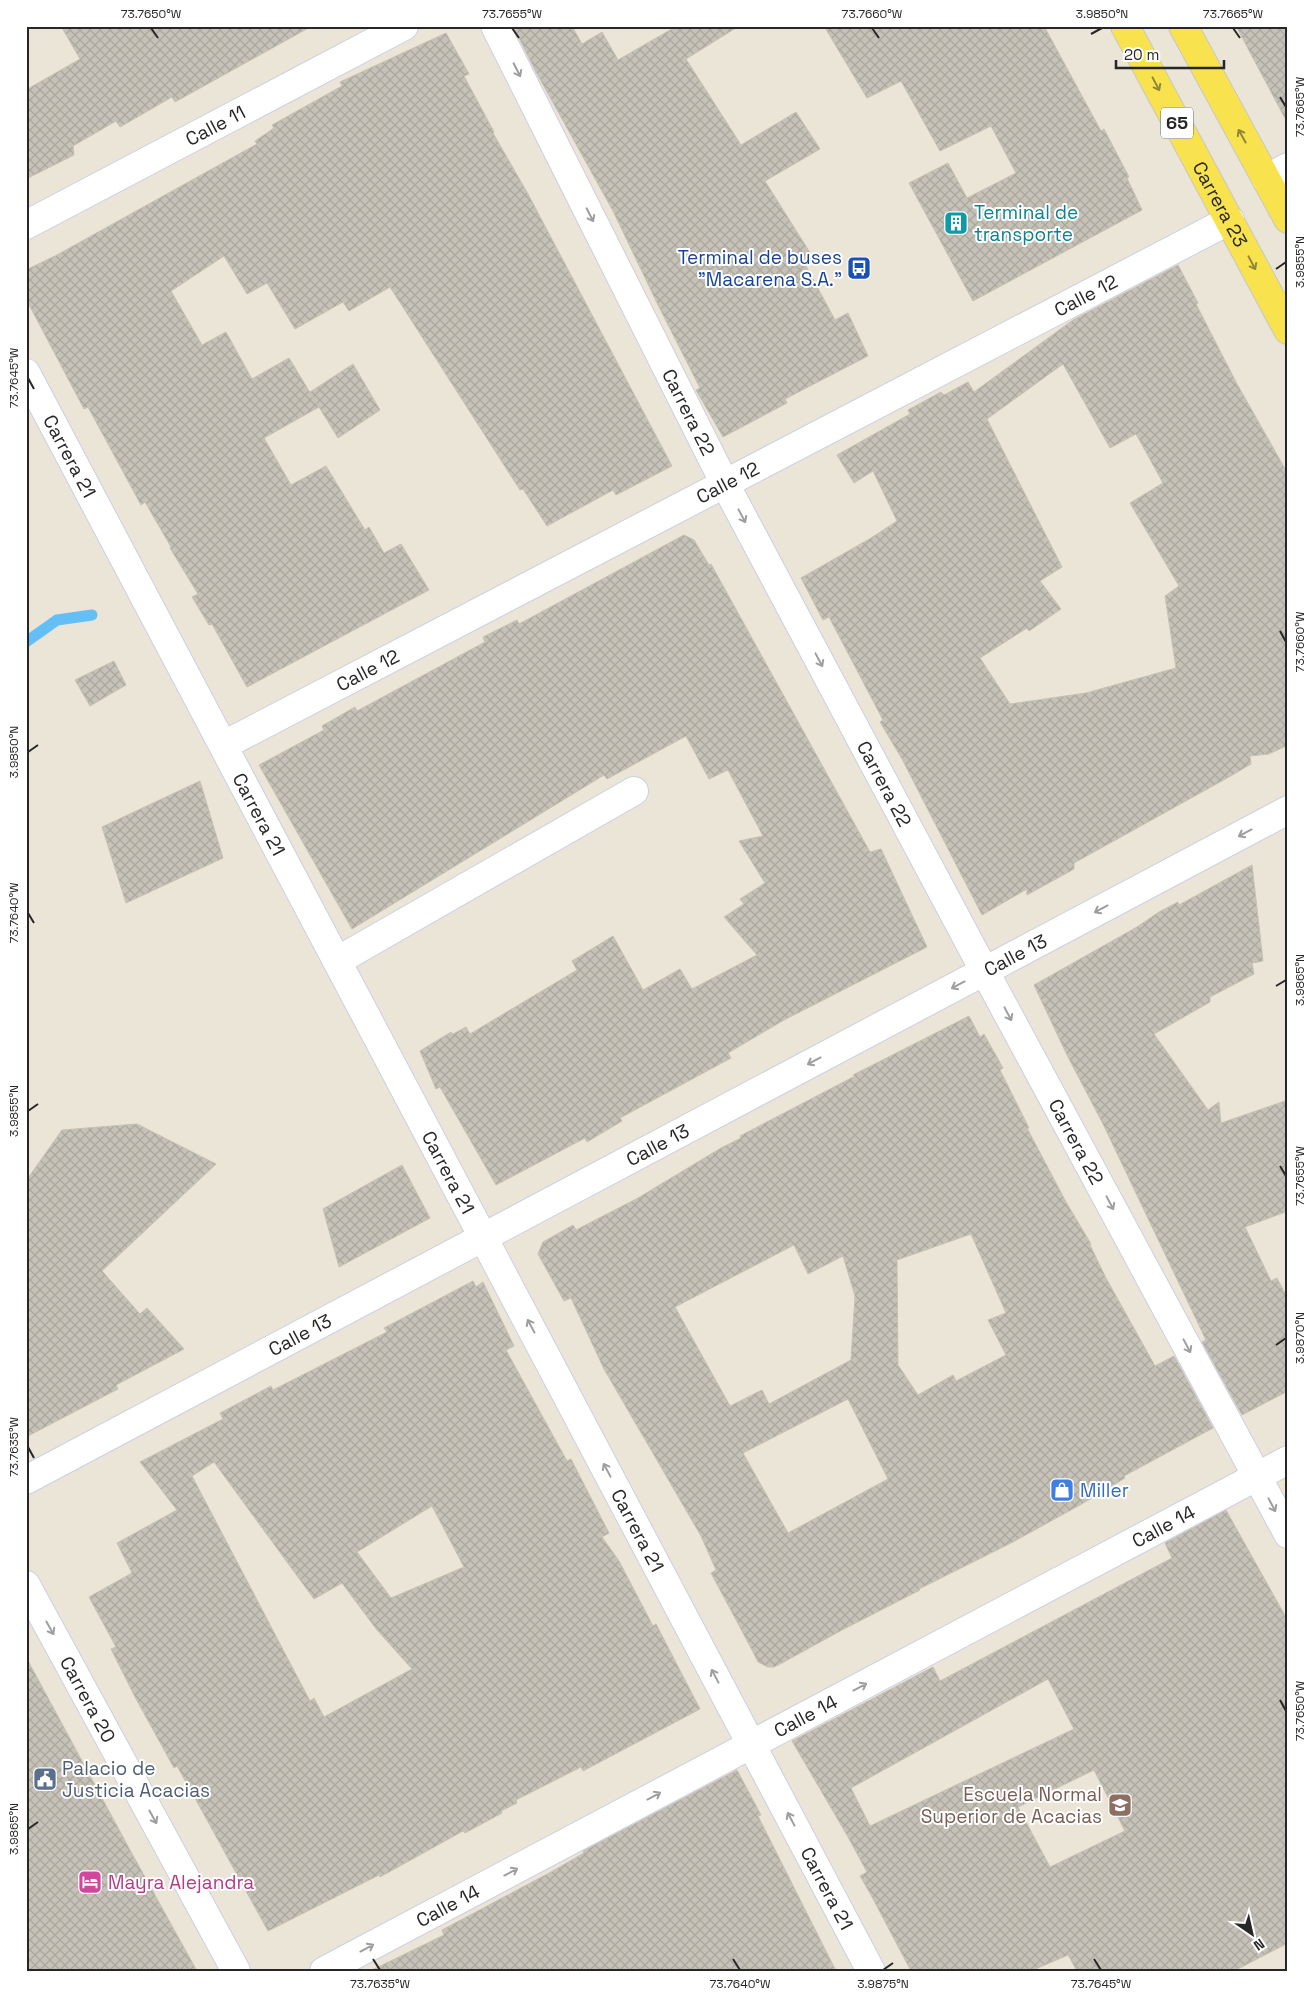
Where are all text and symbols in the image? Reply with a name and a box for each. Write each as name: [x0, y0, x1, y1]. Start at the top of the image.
text: 73.7650°W: [121, 6, 182, 22]
text: 73.7655°W: [482, 6, 543, 22]
text: 73.7660°W: [842, 6, 903, 22]
text: 3.9850°N: [1076, 6, 1128, 22]
text: 73.7665°W: [1203, 6, 1264, 22]
scale bar: [1116, 38, 1224, 70]
text: 20 m: [1124, 45, 1159, 64]
one-way arrow: [513, 62, 522, 77]
text: 73.7665°W: [1292, 76, 1308, 137]
one-way arrow: [1151, 77, 1161, 92]
street label: Calle 11: [181, 100, 250, 152]
road number: 65: [1161, 108, 1193, 138]
one-way arrow: [1237, 129, 1246, 144]
street label: Carrera 23: [1187, 157, 1253, 252]
place label: Terminal de transporte: [974, 200, 1078, 247]
one-way arrow: [586, 207, 595, 222]
building icon: Terminal de transporte: [943, 210, 969, 236]
text: 3.9855°N: [1292, 236, 1308, 288]
place label: Terminal de buses "Macarena S.A.": [678, 245, 842, 292]
bus stop icon: Terminal de buses "Macarena S.A.": [846, 255, 872, 281]
one-way arrow: [1247, 255, 1257, 270]
street label: Calle 12: [1050, 269, 1122, 323]
text: 73.7645°W: [6, 347, 22, 408]
street label: Carrera 22: [656, 365, 721, 460]
street label: Carrera 21: [37, 410, 102, 502]
street label: Calle 12: [692, 456, 764, 509]
one-way arrow: [738, 508, 747, 523]
text: 73.7660°W: [1292, 611, 1308, 672]
street label: Calle 12: [332, 644, 404, 697]
one-way arrow: [814, 652, 824, 667]
text: 3.9850°N: [6, 726, 22, 778]
street label: Carrera 22: [851, 737, 917, 831]
street label: Carrera 21: [227, 769, 291, 860]
one-way arrow: [1238, 828, 1252, 838]
text: 73.7640°W: [6, 882, 22, 943]
one-way arrow: [1094, 905, 1109, 914]
street label: Calle 13: [980, 928, 1051, 982]
text: 3.9865°N: [1292, 954, 1308, 1006]
one-way arrow: [950, 980, 965, 990]
one-way arrow: [1003, 1006, 1013, 1020]
one-way arrow: [807, 1057, 822, 1066]
text: 3.9855°N: [6, 1085, 22, 1137]
street label: Carrera 22: [1043, 1094, 1109, 1189]
street label: Calle 13: [622, 1118, 694, 1172]
street label: Carrera 21: [416, 1127, 480, 1218]
text: 73.7655°W: [1292, 1145, 1308, 1206]
one-way arrow: [1105, 1195, 1115, 1210]
street label: Calle 13: [264, 1308, 336, 1362]
text: 3.9870°N: [1292, 1312, 1308, 1364]
one-way arrow: [526, 1319, 535, 1334]
one-way arrow: [1183, 1338, 1192, 1353]
text: 73.7635°W: [6, 1416, 22, 1477]
one-way arrow: [602, 1463, 611, 1478]
shop icon: Miller: [1049, 1477, 1075, 1503]
place label: Miller: [1080, 1478, 1129, 1503]
street label: Carrera 21: [605, 1485, 670, 1576]
one-way arrow: [1267, 1497, 1277, 1512]
street label: Calle 14: [1128, 1499, 1200, 1554]
one-way arrow: [45, 1621, 55, 1635]
street label: Carrera 20: [54, 1652, 121, 1747]
one-way arrow: [710, 1668, 720, 1683]
text: 73.7650°W: [1292, 1680, 1308, 1741]
one-way arrow: [852, 1682, 867, 1691]
street label: Calle 14: [770, 1689, 842, 1743]
place label: Palacio de Justicia Acacias: [62, 1756, 210, 1803]
public building icon: Palacio de Justicia Acacias: [32, 1766, 58, 1792]
place label: Escuela Normal Superior de Acacias: [921, 1782, 1102, 1829]
one-way arrow: [646, 1791, 661, 1800]
school or university icon: Escuela Normal Superior de Acacias: [1107, 1792, 1133, 1818]
text: 3.9865°N: [6, 1803, 22, 1855]
one-way arrow: [148, 1809, 158, 1824]
one-way arrow: [786, 1812, 796, 1827]
street label: Carrera 21: [795, 1843, 859, 1934]
one-way arrow: [503, 1867, 518, 1877]
hotel icon: Mayra Alejandra: [77, 1869, 103, 1895]
place label: Mayra Alejandra: [108, 1870, 254, 1895]
street label: Calle 14: [412, 1879, 484, 1933]
north arrow: [1226, 1910, 1276, 1960]
text: N: [1250, 1935, 1268, 1955]
one-way arrow: [359, 1943, 374, 1952]
text: 73.7635°W: [350, 1976, 411, 1992]
text: 73.7640°W: [710, 1976, 771, 1992]
text: 3.9875°N: [857, 1976, 909, 1992]
text: 73.7645°W: [1071, 1976, 1132, 1992]

